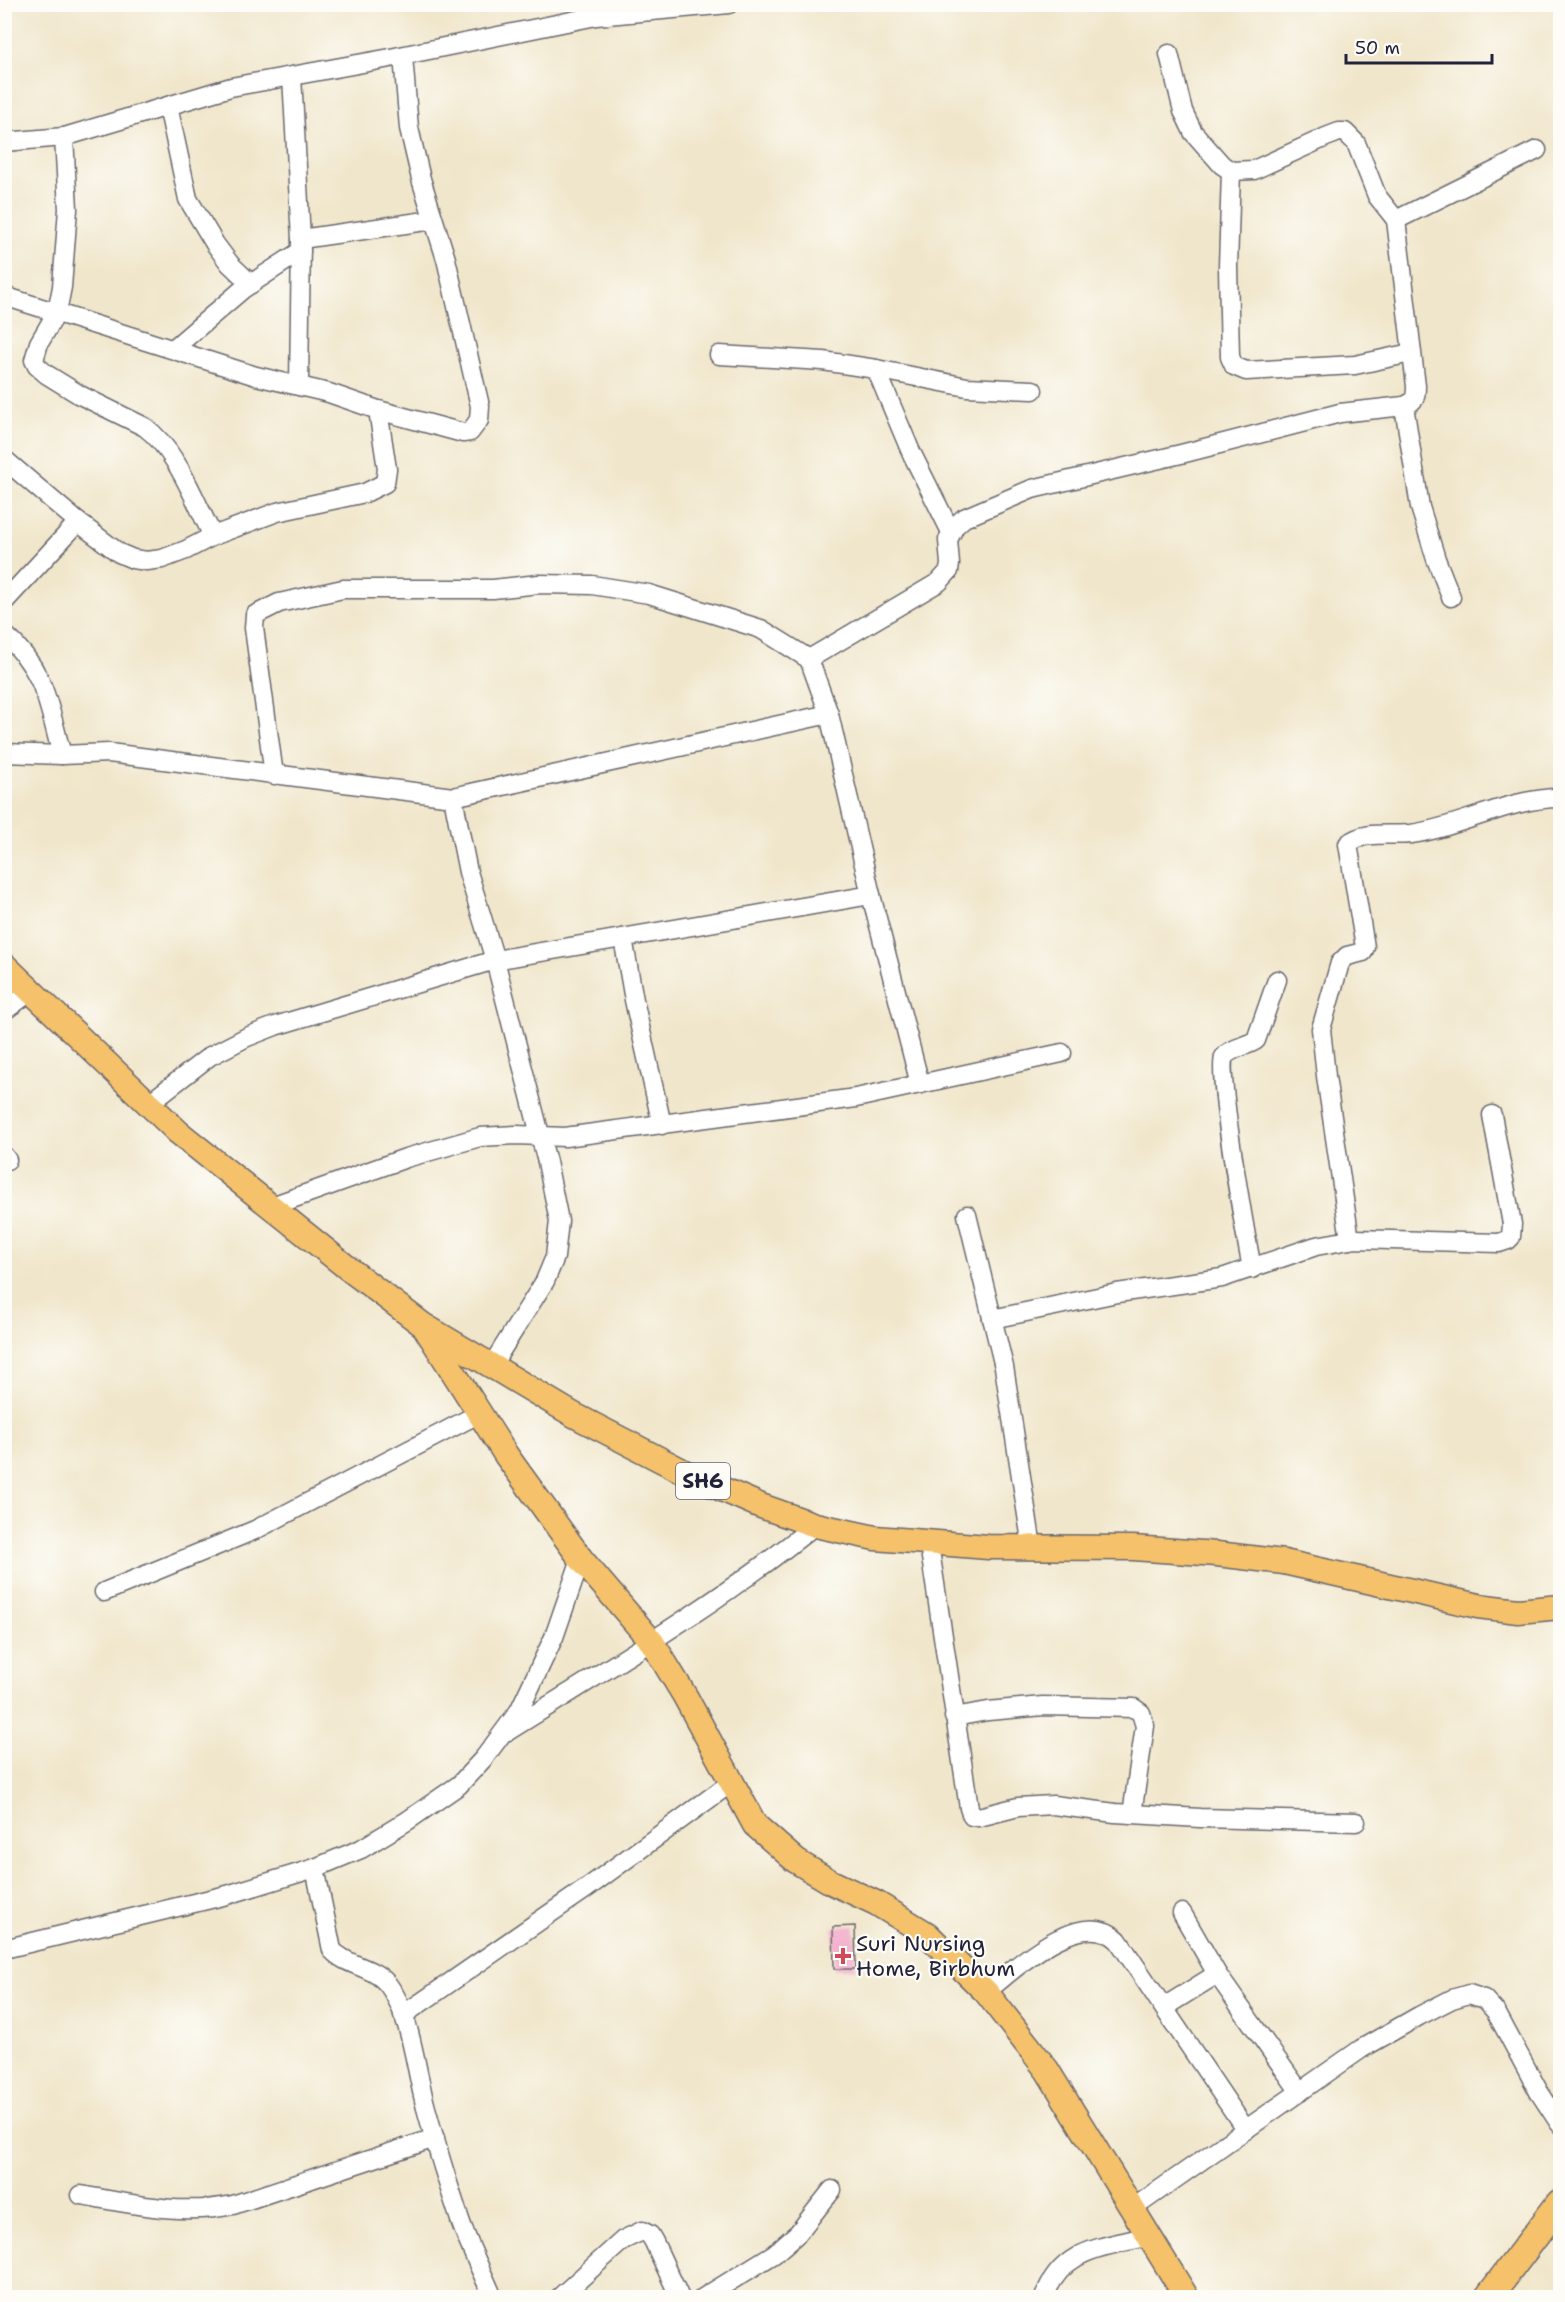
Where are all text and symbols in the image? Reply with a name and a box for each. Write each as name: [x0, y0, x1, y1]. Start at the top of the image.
scale bar: [1346, 27, 1492, 65]
text: 50 m: [1355, 36, 1400, 60]
road number: SH6: [676, 1463, 730, 1499]
place label: Suri Nursing Home, Birbhum: [856, 1929, 1015, 1983]
marker: Suri Nursing Home, Birbhum: [834, 1947, 852, 1965]

